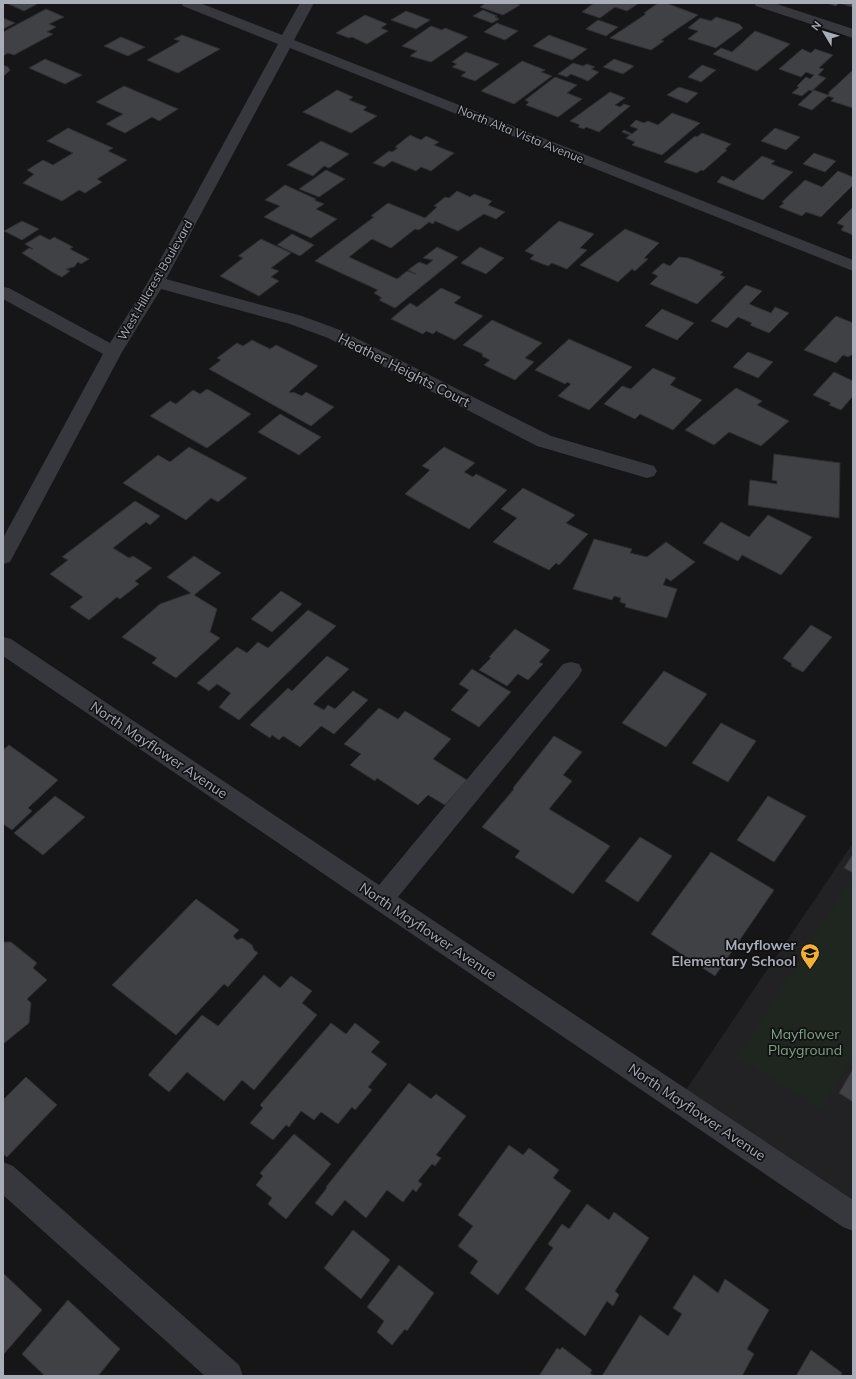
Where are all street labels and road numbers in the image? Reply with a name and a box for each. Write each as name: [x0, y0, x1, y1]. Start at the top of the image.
street label: North Alta Vista Avenue: [456, 102, 586, 166]
street label: West Hillcrest Boulevard: [114, 217, 196, 343]
street label: Heather Heights Court: [335, 329, 473, 411]
street label: North Mayflower Avenue: [87, 697, 231, 803]
street label: North Mayflower Avenue: [356, 878, 500, 984]
street label: North Mayflower Avenue: [625, 1059, 769, 1165]

